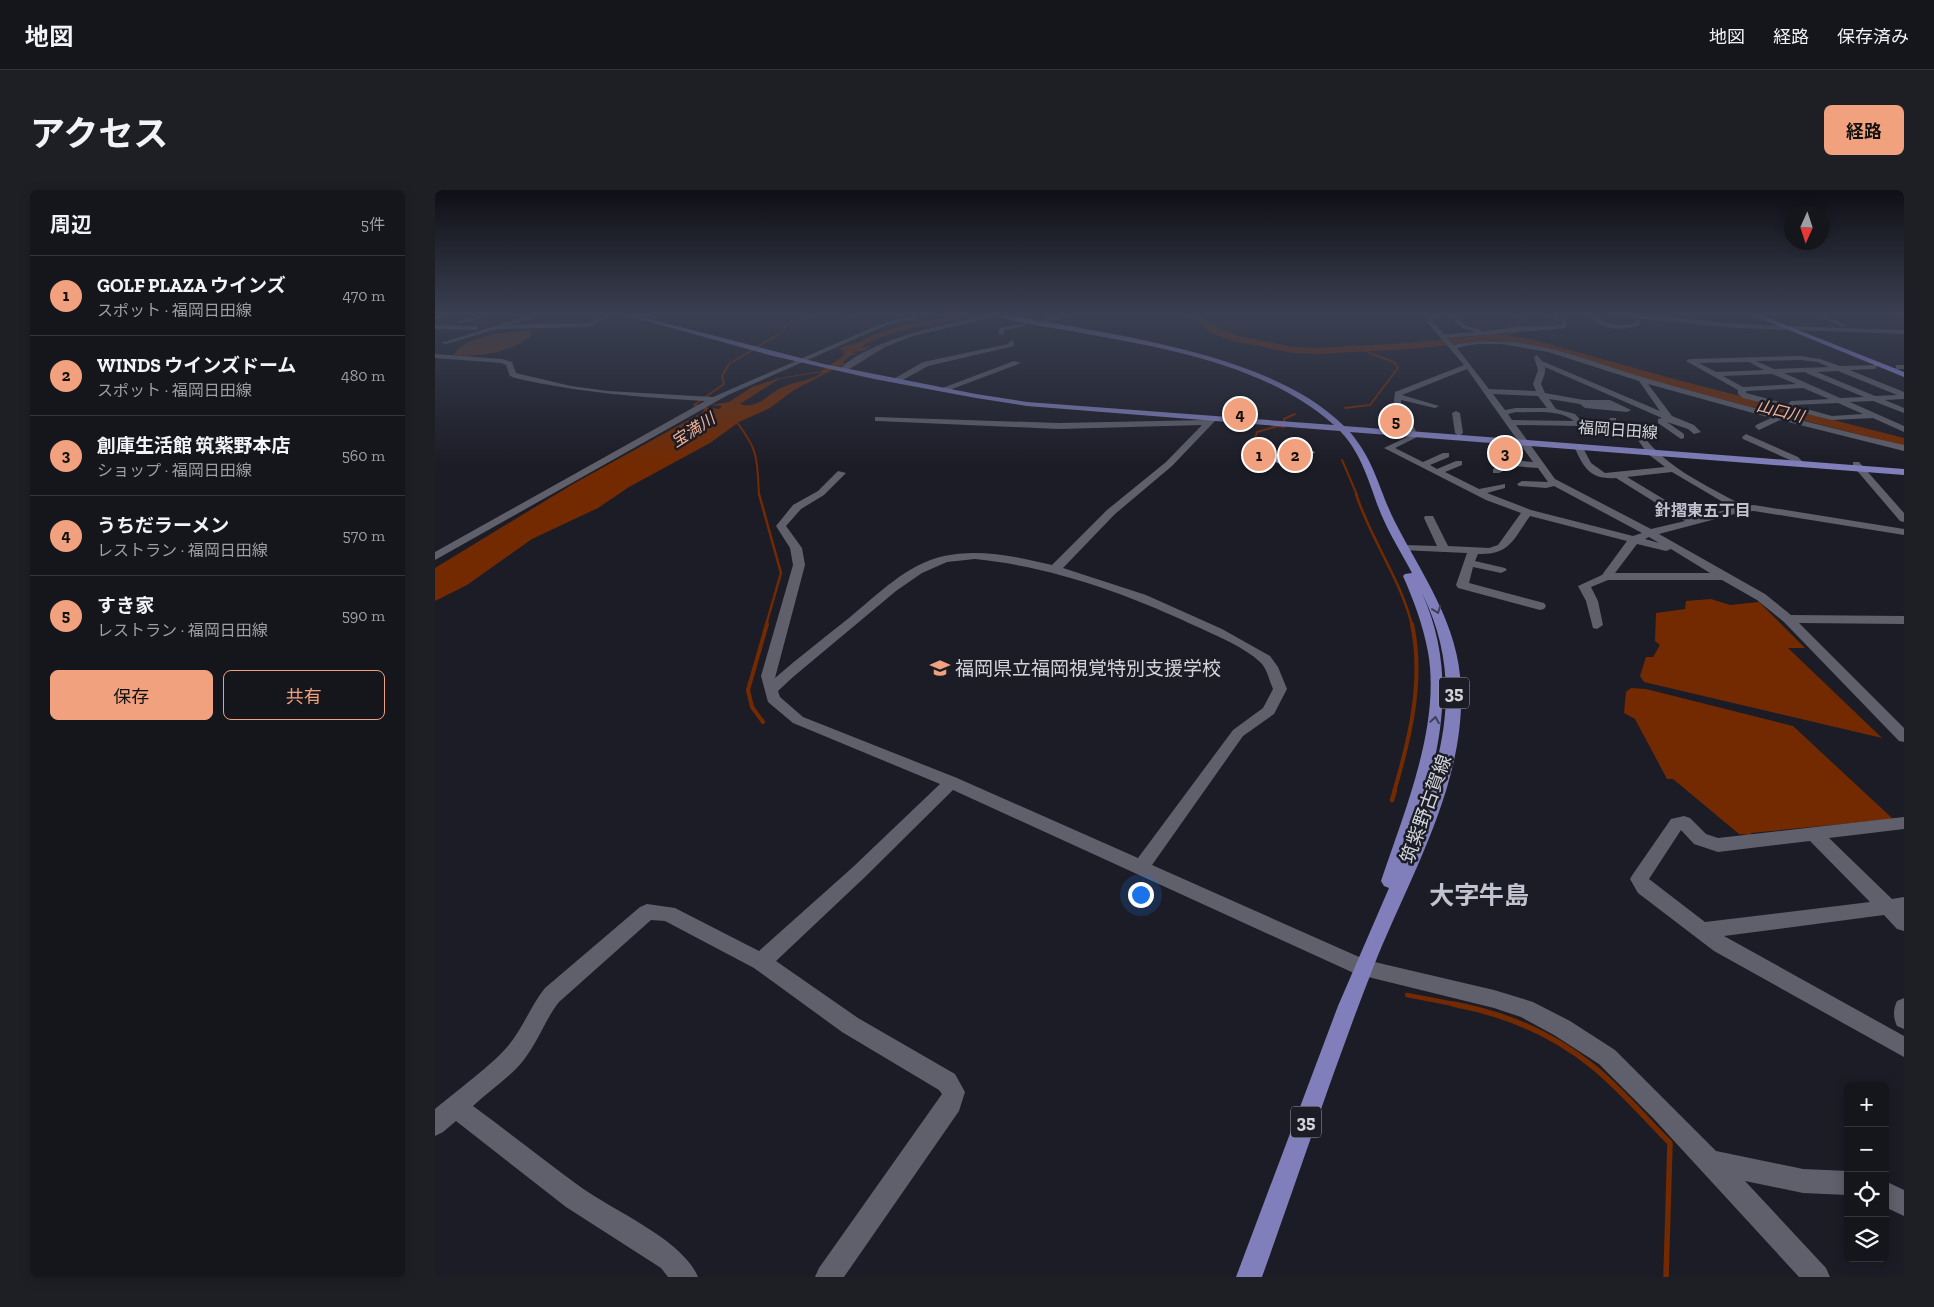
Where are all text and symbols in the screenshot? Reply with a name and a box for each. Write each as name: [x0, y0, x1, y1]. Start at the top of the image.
text: 地図: [25, 22, 73, 51]
text: 地図: [1709, 26, 1745, 48]
text: 経路: [1773, 26, 1809, 48]
text: 保存済み: [1837, 26, 1909, 48]
button: 経路: [1824, 105, 1904, 155]
text: アクセス: [30, 113, 168, 155]
north arrow: [1784, 205, 1829, 250]
text: 周辺: [50, 212, 92, 237]
text: 5件: [361, 215, 385, 234]
text: GOLF PLAZA ウインズ: [97, 274, 286, 297]
text: 1: [63, 286, 69, 305]
text: 470 m: [342, 286, 385, 305]
text: スポット · 福岡日田線: [97, 301, 252, 320]
text: WINDS ウインズドーム: [97, 354, 296, 377]
text: 2: [62, 366, 70, 385]
text: 480 m: [341, 366, 385, 385]
text: スポット · 福岡日田線: [97, 381, 252, 400]
pin: 4: [1224, 395, 1256, 433]
water label: 山口川: [1754, 396, 1808, 427]
pin: 5: [1380, 402, 1412, 440]
water label: 宝満川: [668, 408, 720, 451]
street label: 福岡日田線: [1577, 418, 1659, 442]
text: 創庫生活館 筑紫野本店: [97, 434, 291, 457]
pin: 3: [1489, 434, 1521, 472]
pin: 1: [1243, 436, 1275, 474]
pin: 2: [1279, 436, 1311, 474]
text: 3: [62, 446, 70, 465]
text: 560 m: [342, 446, 385, 465]
text: ショップ · 福岡日田線: [97, 461, 252, 480]
district label: 針摺東五丁目: [1655, 501, 1751, 520]
text: うちだラーメン: [97, 514, 229, 537]
text: 4: [61, 526, 71, 545]
text: 570 m: [343, 526, 385, 545]
text: レストラン · 福岡日田線: [97, 541, 268, 560]
text: すき家: [97, 594, 154, 617]
one-way arrow: [1431, 605, 1441, 614]
text: 5: [62, 606, 70, 625]
text: 590 m: [342, 606, 385, 625]
text: レストラン · 福岡日田線: [97, 621, 268, 640]
school or university icon: 福岡県立福岡視覚特別支援学校: [929, 657, 951, 679]
place label: 福岡県立福岡視覚特別支援学校: [955, 657, 1221, 680]
button: 保存: [50, 670, 213, 720]
button: 共有: [223, 670, 385, 720]
road number: 35: [1439, 678, 1469, 708]
one-way arrow: [1430, 715, 1440, 724]
street label: 筑紫野古賀線: [1396, 751, 1456, 867]
district label: 大字牛島: [1429, 880, 1529, 910]
your location: [1128, 882, 1154, 908]
map controls: [1844, 1082, 1889, 1262]
button: +: [1844, 1082, 1889, 1127]
road number: 35: [1291, 1106, 1321, 1138]
button: −: [1844, 1127, 1889, 1172]
button: locate: [1844, 1172, 1889, 1217]
button: layers: [1844, 1217, 1889, 1262]

